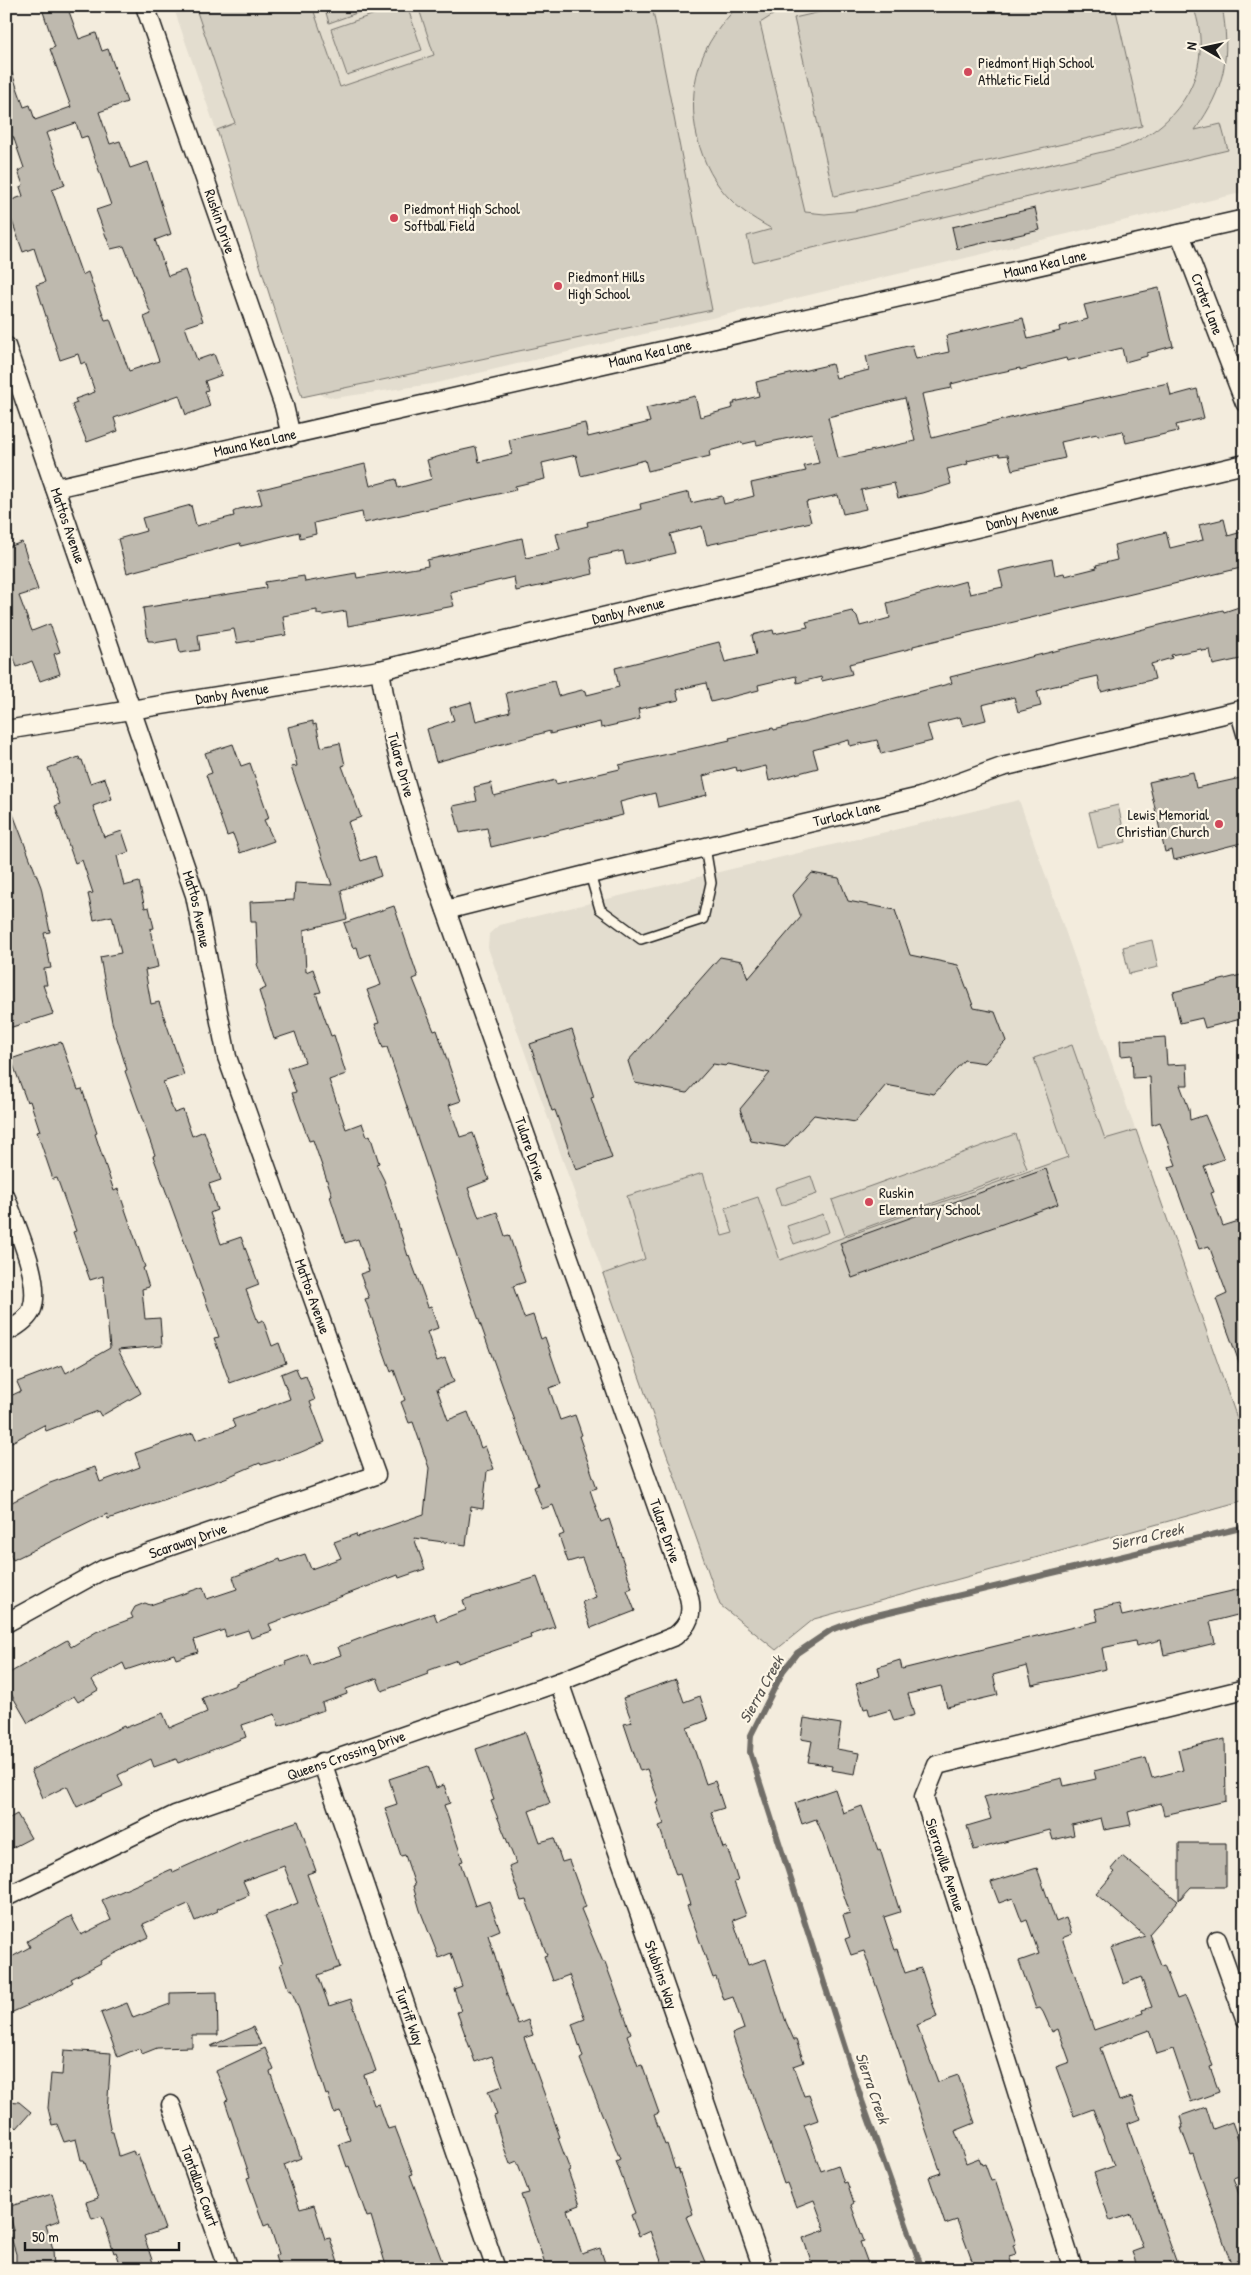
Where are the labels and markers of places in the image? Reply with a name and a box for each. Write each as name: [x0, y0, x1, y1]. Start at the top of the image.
place label: Piedmont High School Athletic Field: [978, 52, 1094, 90]
marker: Piedmont High School Athletic Field: [962, 66, 974, 78]
place label: Piedmont High School Softball Field: [404, 198, 520, 236]
marker: Piedmont High School Softball Field: [388, 212, 400, 224]
place label: Piedmont Hills High School: [568, 266, 645, 304]
marker: Piedmont Hills High School: [552, 280, 564, 292]
place label: Lewis Memorial Christian Church: [1117, 804, 1209, 842]
marker: Lewis Memorial Christian Church: [1213, 818, 1225, 830]
place label: Ruskin Elementary School: [879, 1182, 980, 1220]
marker: Ruskin Elementary School: [863, 1196, 875, 1208]

